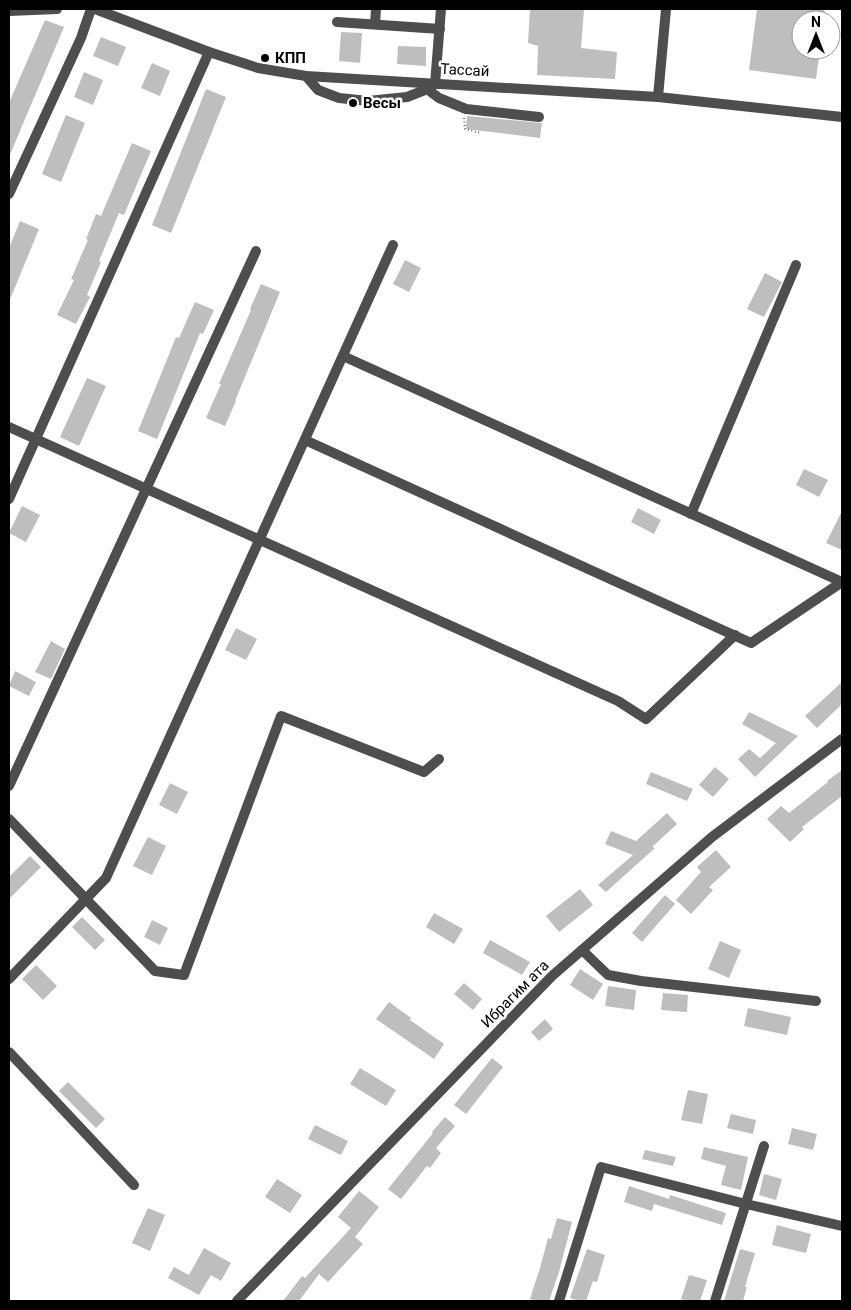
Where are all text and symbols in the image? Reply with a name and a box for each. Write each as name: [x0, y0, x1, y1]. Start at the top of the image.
north arrow: [791, 10, 841, 60]
text: N: [811, 14, 821, 30]
place label: КПП: [275, 49, 306, 67]
marker: КПП: [259, 52, 271, 64]
street label: Тассай: [440, 60, 490, 80]
place label: Весы: [363, 94, 401, 112]
marker: Весы: [347, 97, 359, 109]
street label: Ибрагим ата: [477, 956, 553, 1032]

